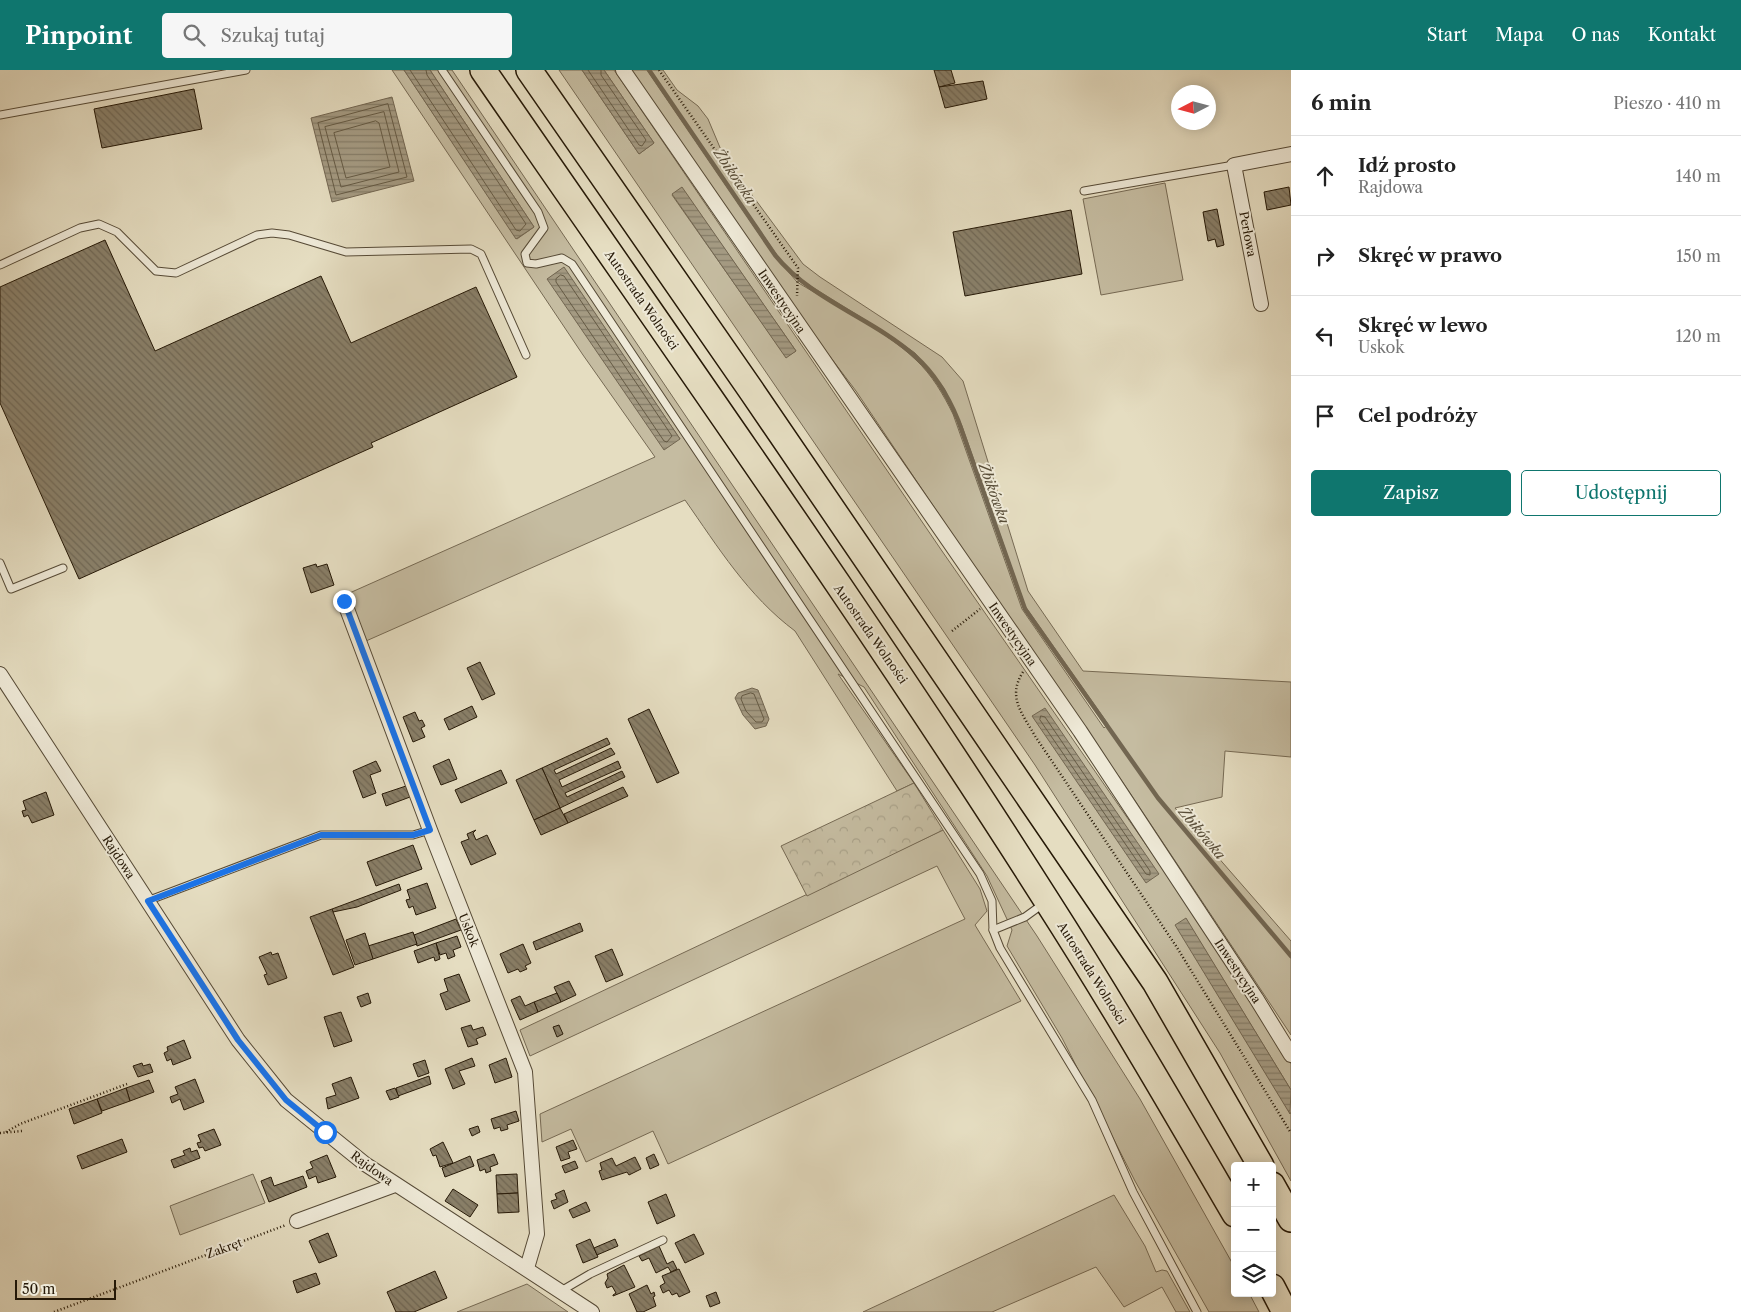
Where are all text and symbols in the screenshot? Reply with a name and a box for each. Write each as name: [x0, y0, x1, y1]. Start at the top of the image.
search box: [162, 13, 512, 58]
text: Pinpoint: [25, 21, 132, 50]
icon: search: [180, 21, 208, 49]
text: Szukaj tutaj: [220, 24, 325, 47]
text: Start: [1427, 24, 1467, 46]
text: Mapa: [1495, 24, 1543, 46]
text: O nas: [1571, 24, 1620, 46]
text: Kontakt: [1648, 24, 1716, 46]
north arrow: [1171, 85, 1216, 130]
text: 6 min: [1311, 90, 1372, 115]
text: Pieszo · 410 m: [1613, 93, 1721, 113]
water label: Żbikówka: [709, 144, 761, 208]
text: Idź prosto: [1358, 154, 1456, 177]
icon: ahead: [1311, 162, 1339, 190]
text: 140 m: [1676, 166, 1721, 186]
text: Rajdowa: [1358, 177, 1423, 197]
street label: Perłowa: [1236, 210, 1260, 259]
icon: right: [1311, 242, 1339, 270]
text: Skręć w prawo: [1358, 244, 1502, 267]
text: 150 m: [1676, 246, 1721, 266]
street label: Autostrada Wolności: [602, 247, 682, 353]
street label: Inwestycyjna: [755, 266, 809, 336]
text: Skręć w lewo: [1358, 314, 1488, 337]
icon: left: [1311, 322, 1339, 350]
text: 120 m: [1676, 326, 1721, 346]
text: Uskok: [1358, 337, 1405, 357]
icon: arrive: [1311, 402, 1339, 430]
text: Cel podróży: [1358, 404, 1477, 427]
water label: Żbikówka: [974, 459, 1014, 527]
button: Zapisz: [1311, 470, 1511, 516]
button: Udostępnij: [1521, 470, 1721, 516]
street label: Autostrada Wolności: [831, 581, 911, 687]
route end: [333, 590, 356, 613]
street label: Inwestycyjna: [986, 599, 1041, 669]
water label: Żbikówka: [1174, 802, 1230, 864]
street label: Rajdowa: [99, 832, 139, 882]
street label: Uskok: [456, 911, 483, 950]
street label: Autostrada Wolności: [1054, 918, 1130, 1027]
street label: Inwestycyjna: [1212, 936, 1265, 1007]
route start: [314, 1121, 337, 1144]
street label: Rajdowa: [348, 1148, 397, 1189]
map controls: [1231, 1162, 1276, 1297]
button: +: [1231, 1162, 1276, 1207]
button: −: [1231, 1207, 1276, 1252]
street label: Zakręt: [204, 1234, 245, 1261]
button: layers: [1231, 1252, 1276, 1297]
scale bar: [15, 1277, 116, 1300]
text: 50 m: [22, 1280, 55, 1298]

